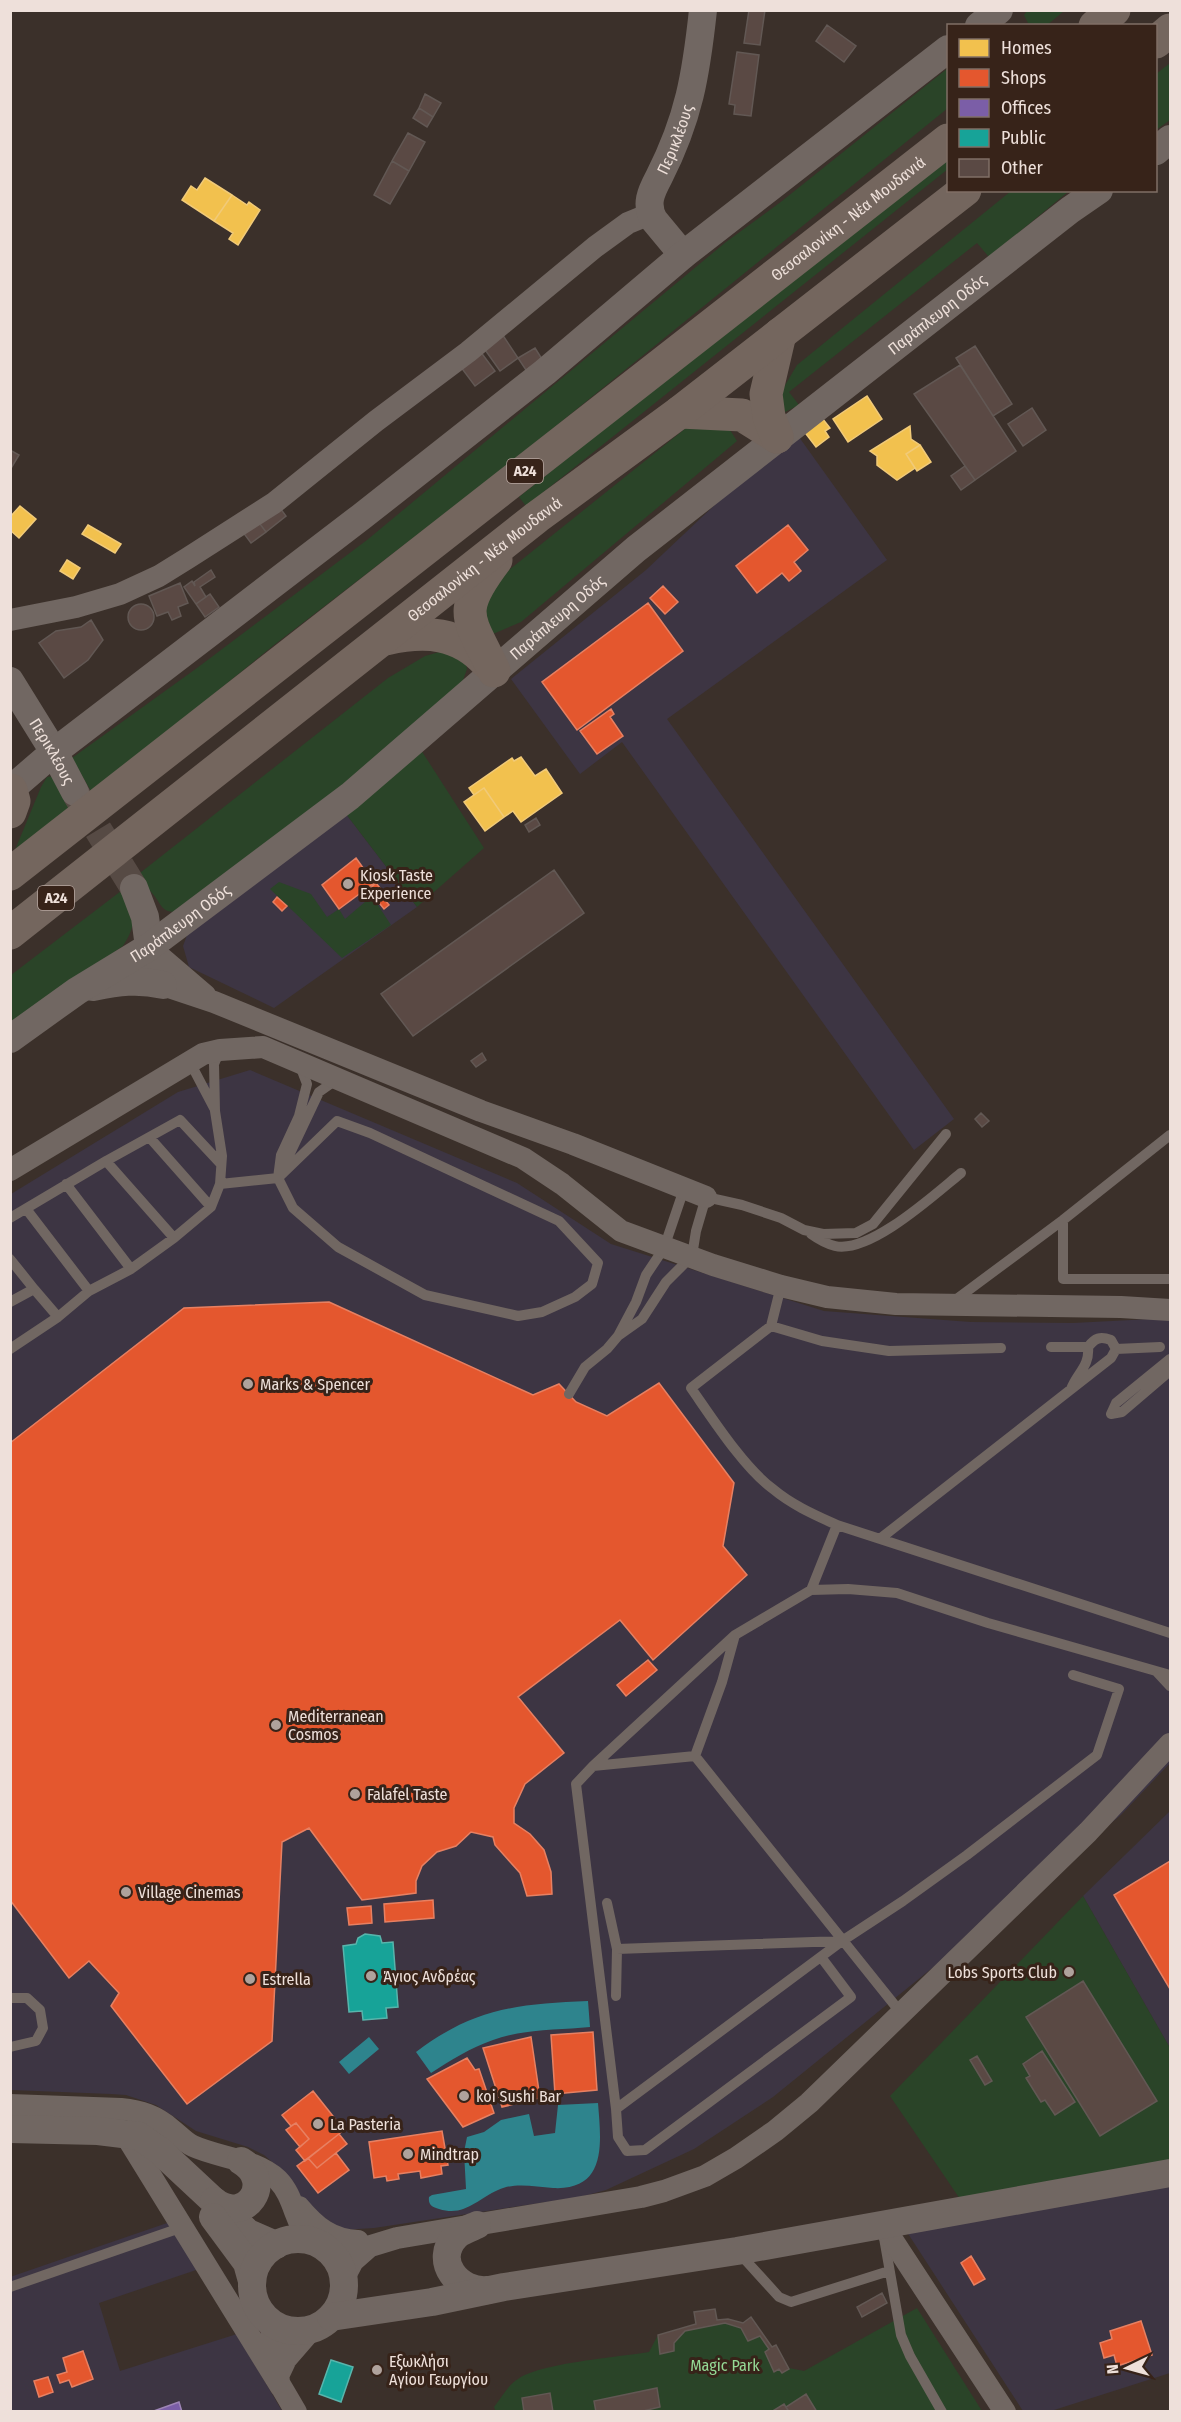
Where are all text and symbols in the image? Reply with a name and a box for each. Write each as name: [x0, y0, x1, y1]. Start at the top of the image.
legend: [947, 24, 1157, 192]
text: Homes: [1001, 37, 1052, 59]
text: Shops: [1001, 67, 1046, 89]
text: Offices: [1001, 97, 1051, 119]
street label: Περικλέους: [652, 102, 697, 177]
text: Public: [1001, 127, 1046, 149]
street label: Θεσσαλονίκη - Νέα Μουδανιά: [767, 152, 929, 285]
text: Other: [1001, 157, 1044, 179]
street label: Παράπλευρη Οδός: [884, 269, 990, 358]
road number: Α24: [507, 459, 543, 483]
street label: Θεσσαλονίκη - Νέα Μουδανιά: [403, 493, 565, 625]
street label: Παράπλευρη Οδός: [506, 571, 609, 663]
street label: Περικλέους: [26, 715, 79, 788]
place label: Kiosk Taste Experience: [360, 866, 433, 903]
marker: Kiosk Taste Experience: [341, 877, 355, 891]
street label: Παράπλευρη Οδός: [126, 880, 234, 966]
road number: Α24: [38, 886, 74, 910]
place label: Marks & Spencer: [260, 1375, 370, 1394]
marker: Marks & Spencer: [241, 1377, 255, 1391]
place label: Mediterranean Cosmos: [288, 1707, 384, 1744]
marker: Mediterranean Cosmos: [269, 1718, 283, 1732]
place label: Falafel Taste: [367, 1785, 447, 1804]
marker: Falafel Taste: [348, 1787, 362, 1801]
place label: Village Cinemas: [138, 1883, 241, 1902]
marker: Village Cinemas: [119, 1885, 133, 1899]
place label: Lobs Sports Club: [947, 1963, 1057, 1982]
marker: Lobs Sports Club: [1062, 1965, 1076, 1979]
place label: Άγιος Ανδρέας: [383, 1967, 476, 1986]
marker: Άγιος Ανδρέας: [364, 1969, 378, 1983]
place label: Estrella: [262, 1970, 311, 1989]
marker: Estrella: [243, 1972, 257, 1986]
place label: koi Sushi Bar: [476, 2087, 561, 2106]
marker: koi Sushi Bar: [457, 2089, 471, 2103]
place label: La Pasteria: [330, 2115, 401, 2134]
marker: La Pasteria: [311, 2117, 325, 2131]
place label: Mindtrap: [420, 2145, 479, 2164]
marker: Mindtrap: [401, 2147, 415, 2161]
north arrow: [1097, 2338, 1157, 2398]
place label: Εξωκλήσι Αγίου Γεωργίου: [389, 2352, 488, 2389]
park label: Magic Park: [690, 2356, 760, 2375]
marker: Εξωκλήσι Αγίου Γεωργίου: [370, 2363, 384, 2377]
text: N: [1103, 2364, 1122, 2375]

